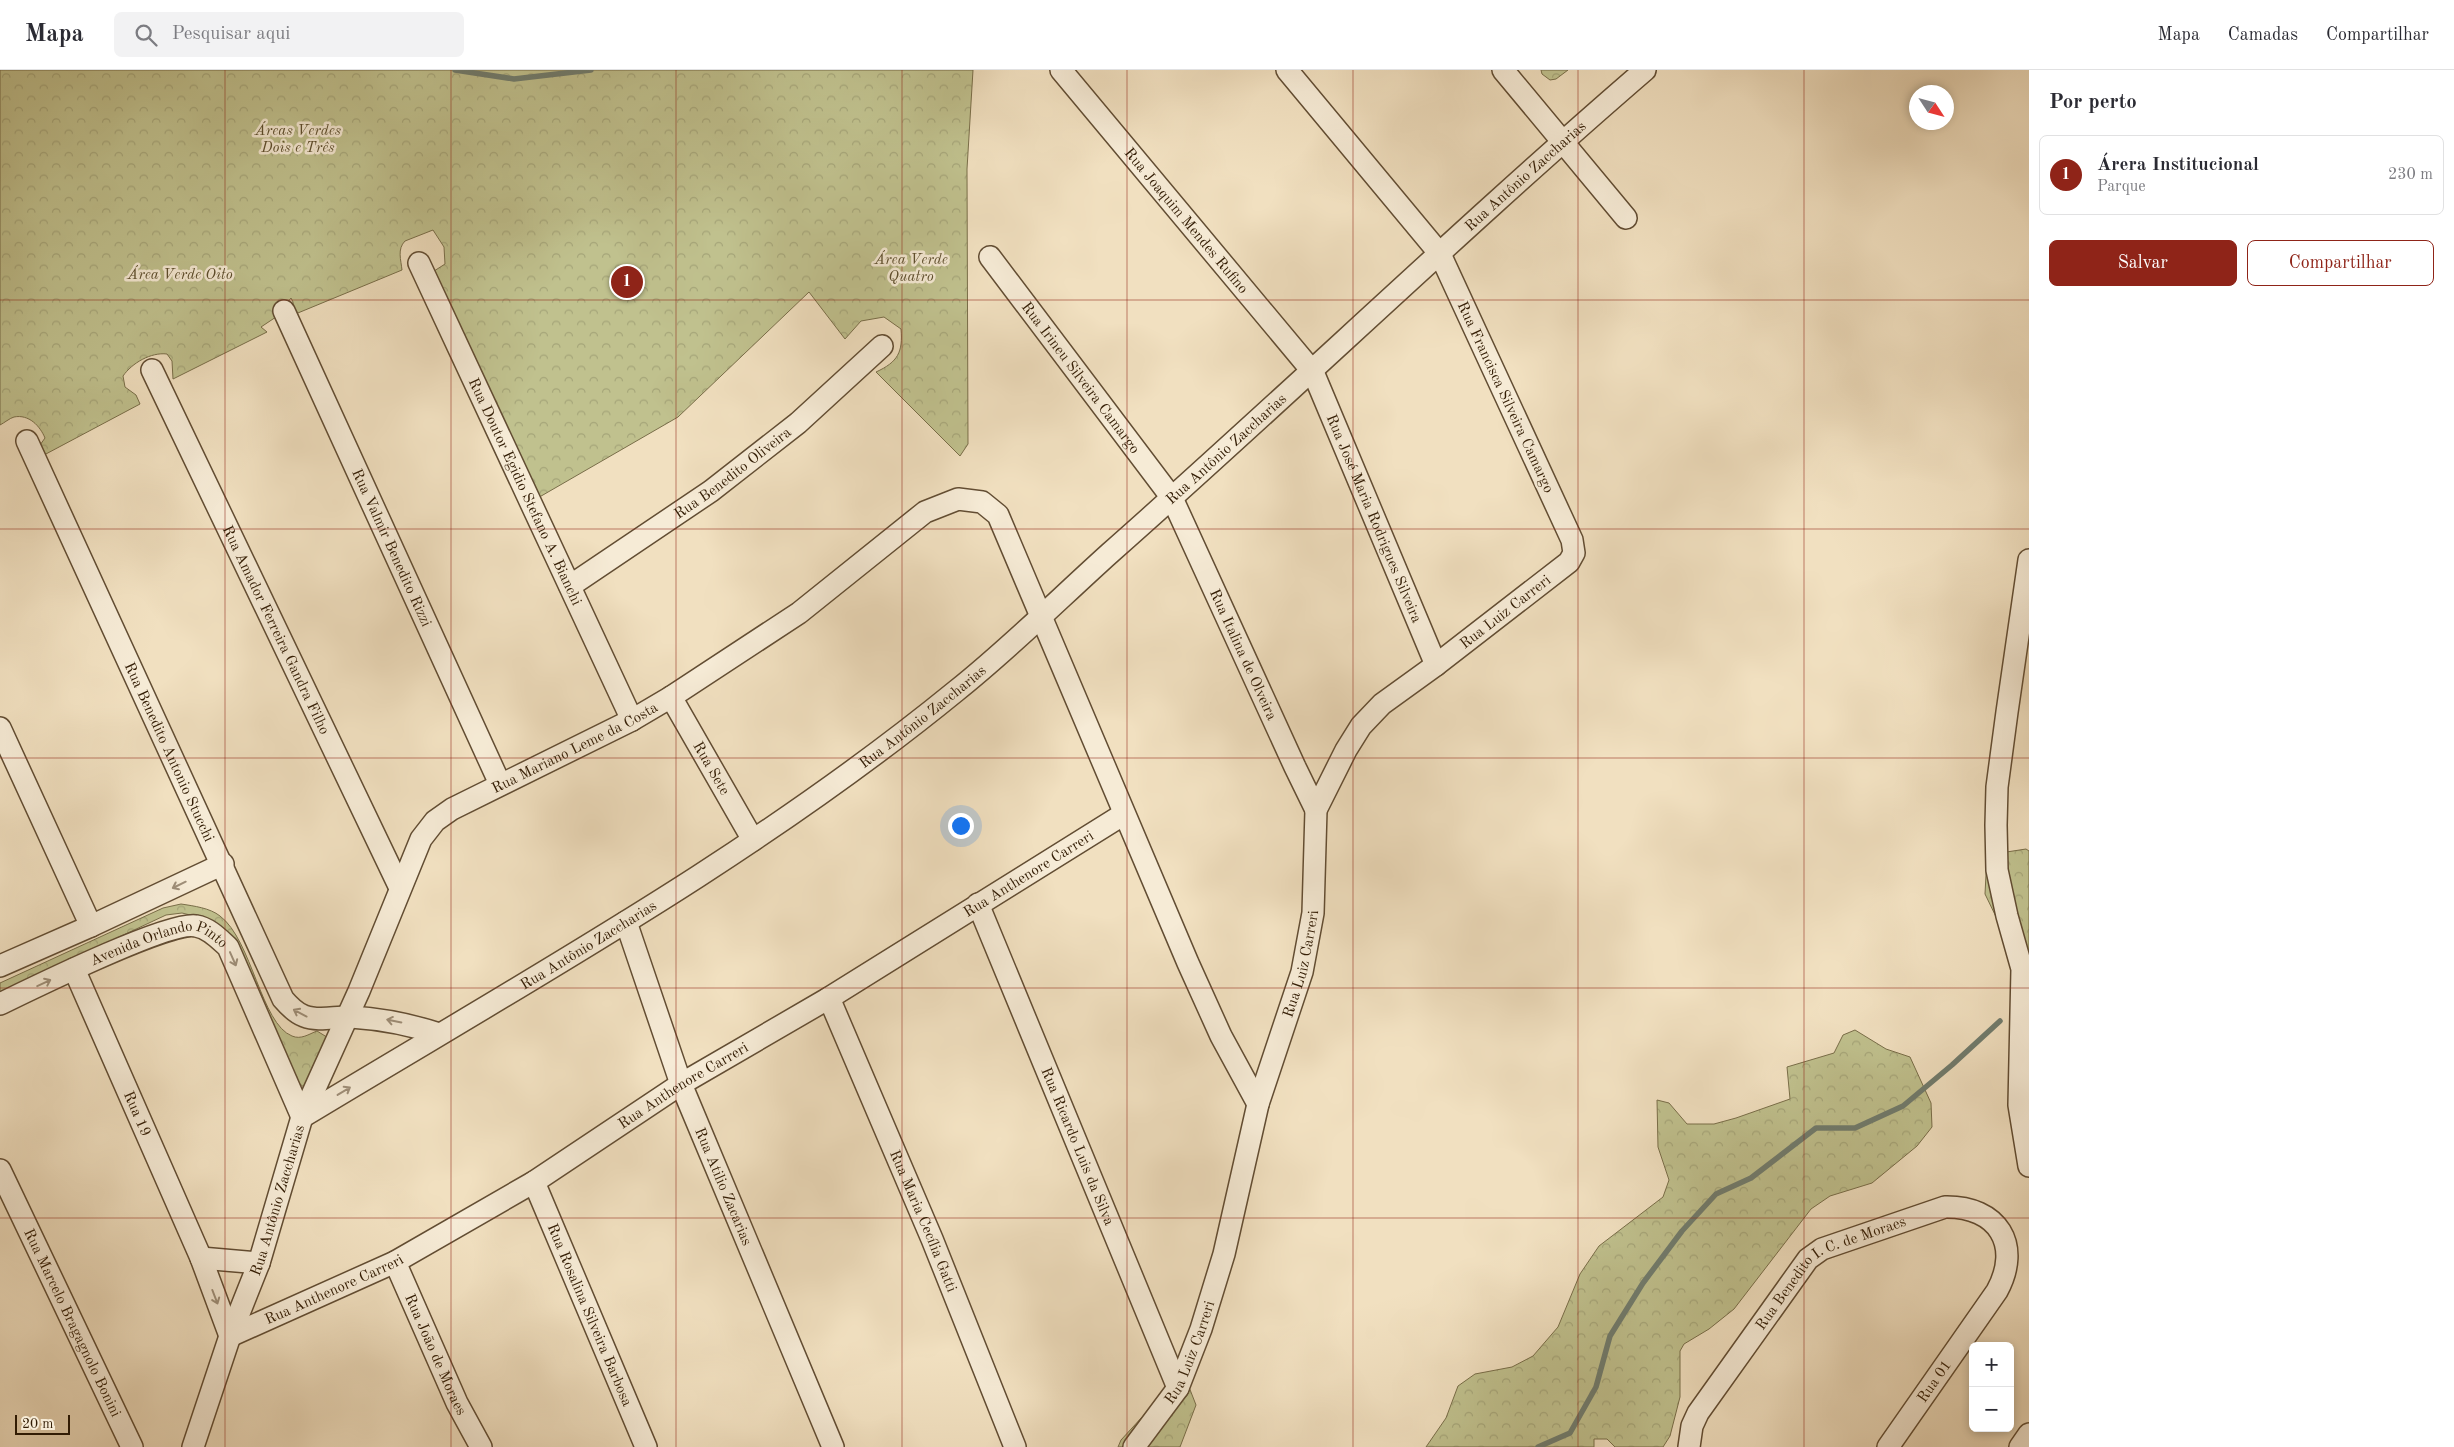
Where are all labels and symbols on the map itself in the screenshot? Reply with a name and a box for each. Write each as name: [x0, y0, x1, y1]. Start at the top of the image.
north arrow: [1909, 85, 1954, 130]
street label: Rua Antônio Zaccharias: [1463, 119, 1589, 235]
park label: Áreas Verdes Dois e Três: [254, 121, 341, 156]
street label: Rua Joaquim Mendes Rufino: [1121, 146, 1250, 297]
park label: Área Verde Quatro: [873, 250, 948, 285]
pin: 1: [611, 263, 643, 301]
park label: Área Verde Oito: [126, 265, 233, 283]
street label: Rua Irineu Silveira Camargo: [1018, 300, 1142, 457]
street label: Rua Francisca Silveira Camargo: [1454, 300, 1556, 496]
street label: Rua Doutor Egidio Stefano A. Bianchi: [465, 376, 583, 608]
street label: Rua Antônio Zaccharias: [1164, 392, 1290, 508]
street label: Rua José Maria Rodrigues Silveira: [1323, 412, 1424, 626]
street label: Rua Benedito Oliveira: [672, 425, 795, 522]
street label: Rua Valmir Benedito Rizzi: [348, 467, 433, 629]
street label: Rua Amador Ferreira Gandra Filho: [219, 524, 331, 737]
street label: Rua Luiz Carreri: [1458, 573, 1554, 652]
street label: Rua Italina de Olveira: [1206, 587, 1279, 723]
street label: Rua Benedito Antonio Stucchi: [121, 660, 216, 844]
street label: Rua Antônio Zaccharias: [857, 663, 990, 772]
street label: Rua Mariano Leme da Costa: [490, 700, 662, 797]
street label: Rua Sete: [689, 740, 732, 798]
your location: [948, 813, 974, 839]
street label: Rua Anthenore Carreri: [962, 829, 1097, 921]
one-way arrow: [171, 880, 186, 890]
street label: Rua Antônio Zaccharias: [518, 899, 660, 994]
street label: Rua Luiz Carreri: [1281, 910, 1322, 1020]
street label: Avenida Orlando Pinto: [88, 919, 230, 970]
one-way arrow: [228, 951, 238, 966]
one-way arrow: [36, 978, 51, 987]
one-way arrow: [293, 1008, 308, 1017]
one-way arrow: [386, 1016, 402, 1026]
street label: Rua Anthenore Carreri: [616, 1041, 751, 1132]
street label: Rua Ricardo Luis da Silva: [1037, 1066, 1116, 1228]
one-way arrow: [336, 1086, 350, 1096]
street label: Rua 19: [120, 1089, 153, 1139]
street label: Rua Antônio Zaccharias: [249, 1123, 308, 1278]
street label: Rua Atilio Zacarias: [691, 1126, 754, 1248]
street label: Rua Maria Cecília Gatti: [886, 1148, 958, 1294]
street label: Rua Benedito I. C. de Moraes: [1754, 1215, 1908, 1333]
street label: Rua Rosalina Silveira Barbosa: [543, 1222, 634, 1409]
street label: Rua Marcelo Bragagnolo Bonini: [20, 1227, 123, 1420]
street label: Rua Anthenore Carreri: [263, 1253, 407, 1328]
one-way arrow: [211, 1289, 221, 1304]
street label: Rua João de Moraes: [401, 1292, 468, 1418]
street label: Rua Luiz Carreri: [1163, 1299, 1218, 1408]
street label: Rua 01: [1915, 1358, 1955, 1406]
scale bar: [15, 1412, 70, 1435]

